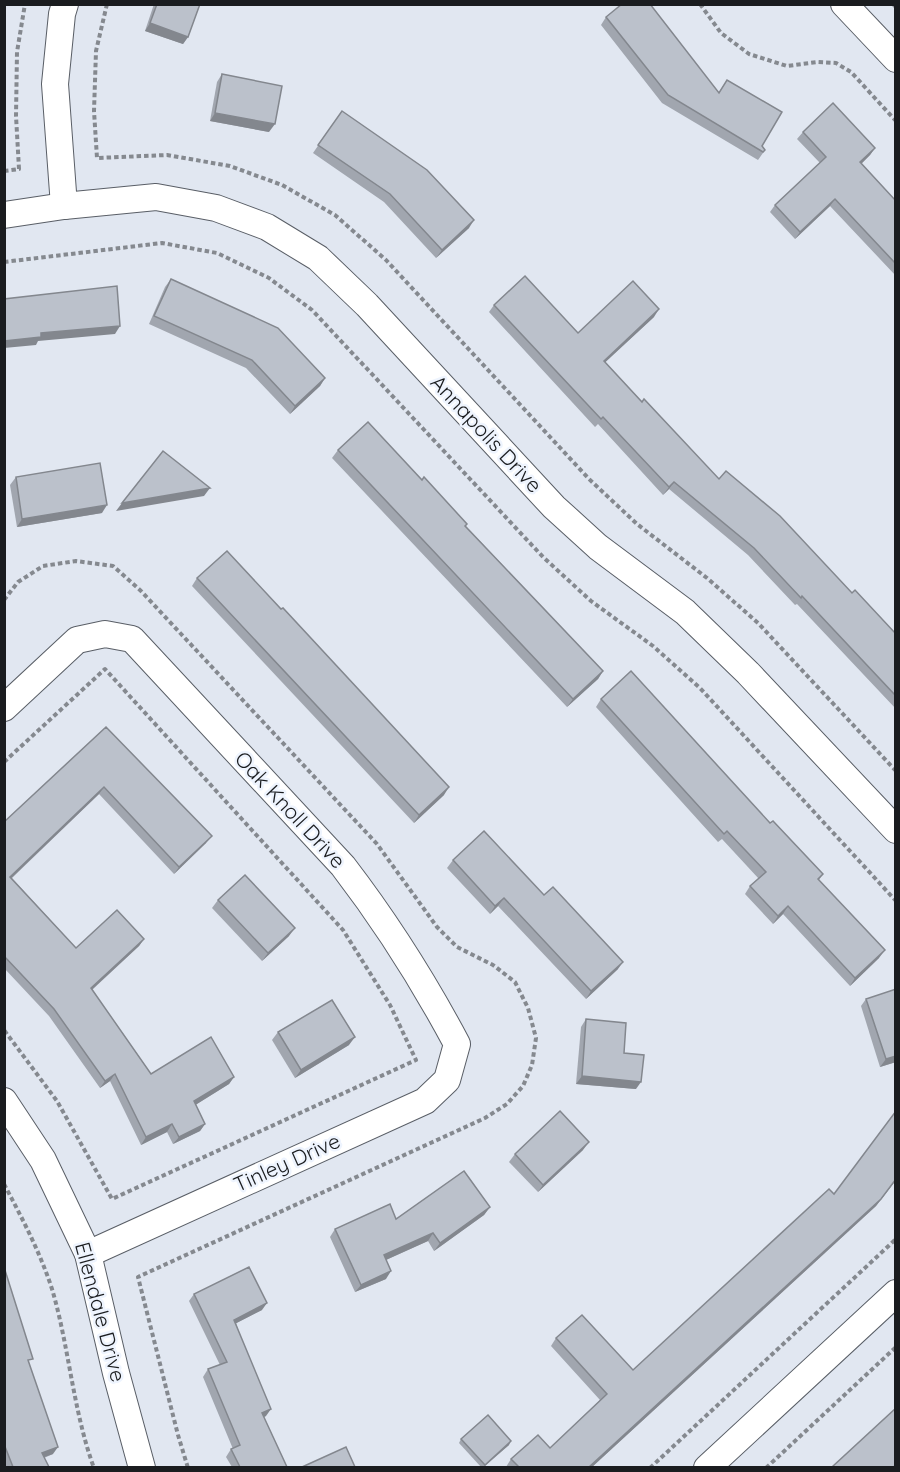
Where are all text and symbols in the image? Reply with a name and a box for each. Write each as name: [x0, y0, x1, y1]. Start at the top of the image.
street label: Annapolis Drive: [426, 369, 548, 498]
street label: Oak Knoll Drive: [230, 745, 352, 873]
street label: Tinley Drive: [229, 1127, 344, 1197]
street label: Ellendale Drive: [70, 1239, 132, 1384]

